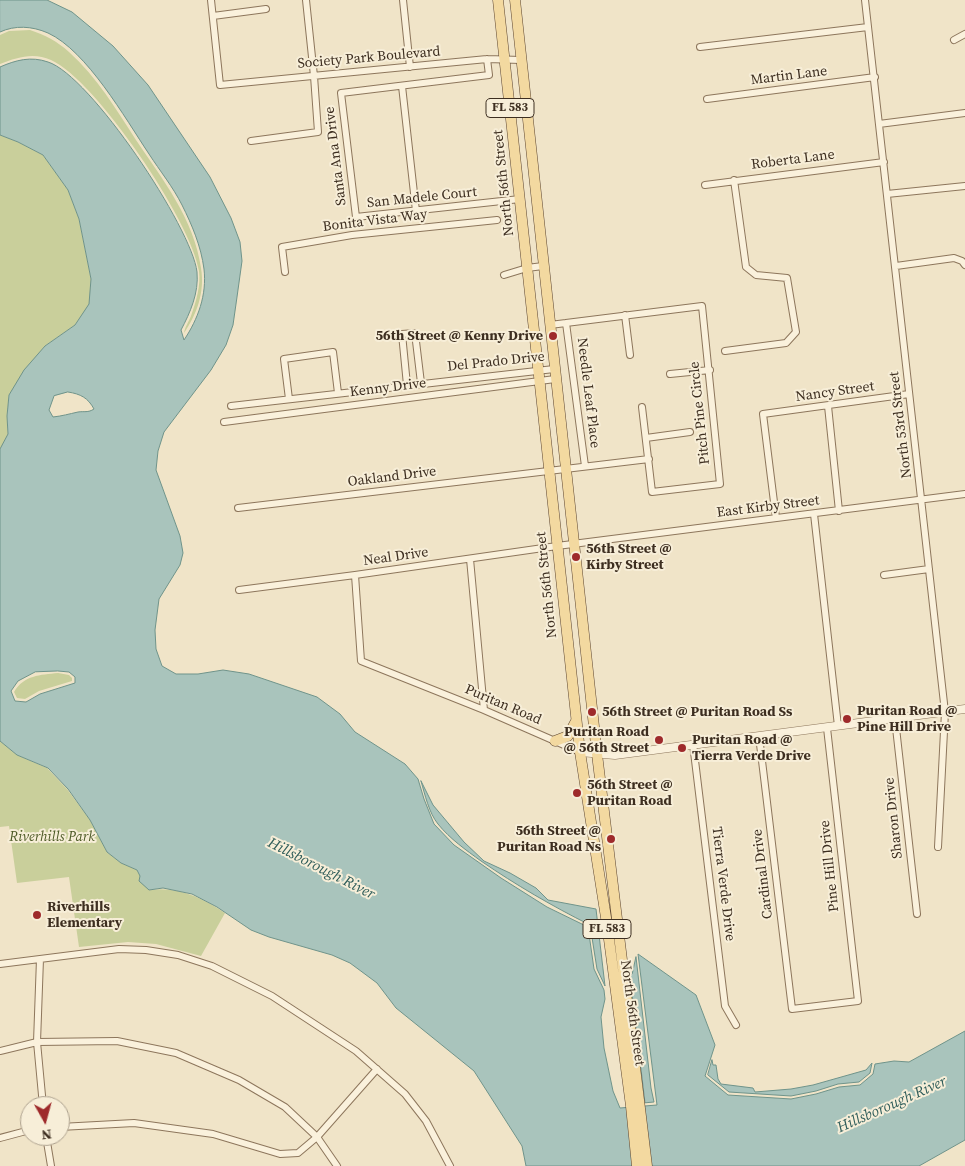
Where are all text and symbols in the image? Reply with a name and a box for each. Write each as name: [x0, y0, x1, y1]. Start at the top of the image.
street label: Society Park Boulevard: [297, 43, 441, 73]
street label: Martin Lane: [750, 63, 828, 89]
road number: FL 583: [486, 99, 534, 118]
street label: Santa Ana Drive: [322, 106, 350, 206]
street label: North 56th Street: [490, 129, 518, 237]
street label: Roberta Lane: [750, 147, 836, 173]
street label: San Madele Court: [366, 184, 478, 212]
street label: Bonita Vista Way: [322, 206, 428, 236]
place label: 56th Street @ Kenny Drive: [375, 328, 543, 344]
marker: 56th Street @ Kenny Drive: [547, 330, 559, 342]
street label: Needle Leaf Place: [573, 337, 603, 449]
street label: Del Prado Drive: [446, 349, 546, 375]
street label: Pitch Pine Circle: [686, 361, 714, 465]
street label: North 53rd Street: [886, 371, 916, 479]
street label: Kenny Drive: [349, 375, 427, 401]
street label: Nancy Street: [795, 378, 875, 406]
street label: Oakland Drive: [347, 463, 437, 491]
street label: East Kirby Street: [716, 492, 820, 522]
street label: North 56th Street: [533, 531, 561, 639]
place label: 56th Street @ Kirby Street: [586, 541, 672, 574]
street label: Neal Drive: [362, 544, 430, 570]
marker: 56th Street @ Kirby Street: [570, 551, 582, 563]
street label: Puritan Road: [462, 681, 544, 729]
place label: Puritan Road @ Pine Hill Drive: [857, 703, 957, 736]
place label: 56th Street @ Puritan Road Ss: [602, 704, 792, 720]
marker: 56th Street @ Puritan Road Ss: [586, 706, 598, 718]
marker: Puritan Road @ Pine Hill Drive: [841, 713, 853, 725]
place label: Puritan Road @ 56th Street: [563, 724, 649, 756]
place label: Puritan Road @ Tierra Verde Drive: [692, 732, 811, 764]
marker: Puritan Road @ 56th Street: [653, 734, 665, 746]
marker: Puritan Road @ Tierra Verde Drive: [676, 742, 688, 754]
place label: 56th Street @ Puritan Road: [587, 777, 673, 810]
street label: Sharon Drive: [881, 777, 907, 859]
marker: 56th Street @ Puritan Road: [571, 787, 583, 799]
street label: Pine Hill Drive: [817, 819, 843, 913]
place label: 56th Street @ Puritan Road Ns: [497, 823, 601, 856]
street label: Tierra Verde Drive: [708, 826, 738, 942]
street label: Cardinal Drive: [749, 828, 777, 920]
park label: Riverhills Park: [9, 829, 95, 845]
marker: 56th Street @ Puritan Road Ns: [605, 833, 617, 845]
water label: Hillsborough River: [264, 834, 378, 904]
place label: Riverhills Elementary: [47, 899, 122, 932]
marker: Riverhills Elementary: [31, 909, 43, 921]
road number: FL 583: [583, 920, 631, 939]
street label: North 56th Street: [616, 959, 648, 1067]
water label: Hillsborough River: [834, 1073, 950, 1137]
north arrow: [20, 1096, 70, 1146]
text: N: [40, 1124, 53, 1145]

